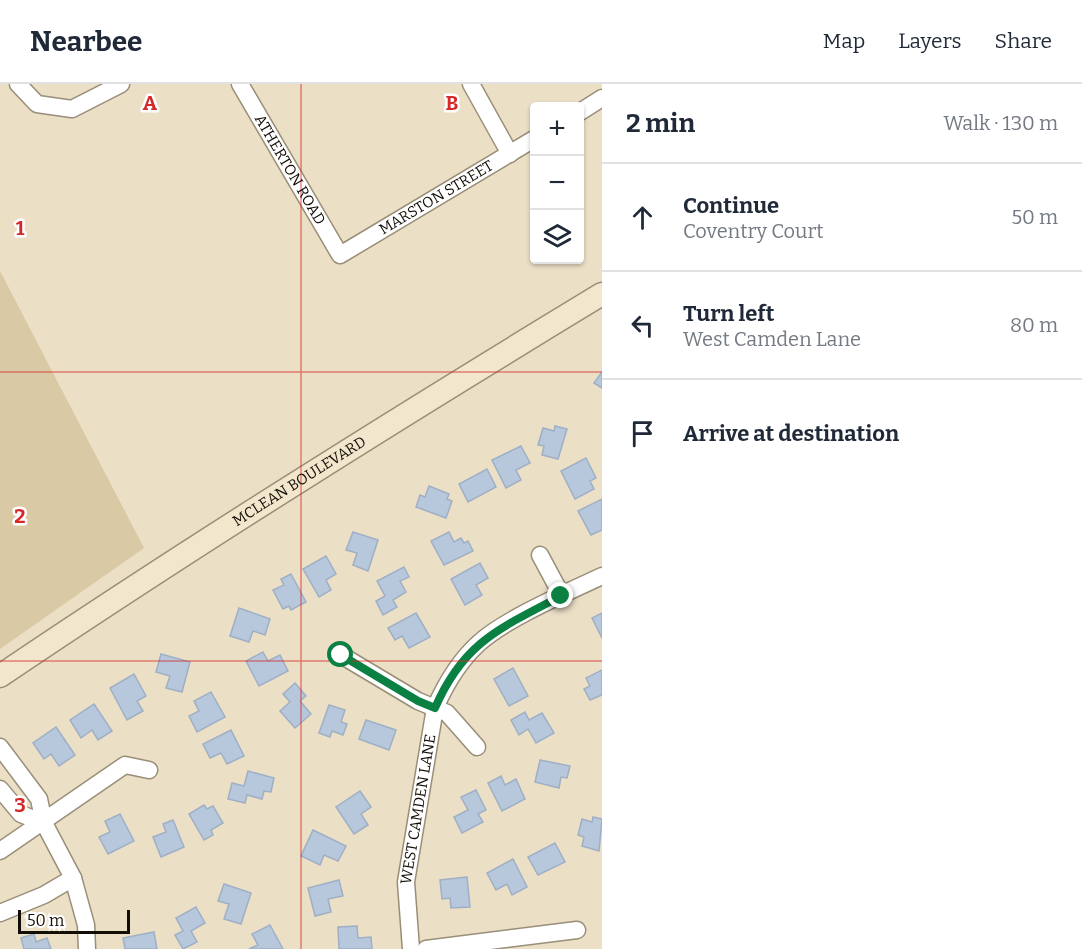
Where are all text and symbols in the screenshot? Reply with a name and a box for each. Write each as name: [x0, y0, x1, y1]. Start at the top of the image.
text: Nearbee: [30, 25, 142, 58]
text: Map: [823, 28, 865, 54]
text: Layers: [898, 28, 962, 54]
text: Share: [995, 28, 1052, 54]
text: A: [143, 91, 158, 115]
text: B: [446, 91, 459, 115]
map controls: [530, 102, 584, 264]
button: +: [530, 102, 584, 156]
text: 2 min: [626, 108, 695, 139]
street label: ATHERTON ROAD: [251, 111, 329, 228]
text: Walk · 130 m: [944, 111, 1058, 135]
street label: MARSTON STREET: [376, 156, 496, 239]
button: −: [530, 156, 584, 210]
text: Continue: [683, 192, 779, 219]
icon: ahead: [626, 201, 659, 234]
text: 50 m: [1011, 205, 1058, 229]
button: layers: [530, 210, 584, 264]
text: 1: [16, 216, 25, 240]
text: Coventry Court: [683, 219, 824, 243]
text: Turn left: [683, 300, 775, 327]
icon: left: [626, 309, 659, 342]
text: 80 m: [1010, 313, 1058, 337]
text: West Camden Lane: [683, 327, 861, 351]
icon: arrive: [626, 417, 659, 450]
text: Arrive at destination: [683, 420, 899, 447]
street label: MCLEAN BOULEVARD: [229, 432, 369, 530]
text: 2: [14, 504, 26, 528]
route end: [547, 582, 573, 608]
route start: [327, 641, 353, 667]
street label: WEST CAMDEN LANE: [397, 733, 439, 886]
text: 3: [14, 793, 26, 817]
scale bar: [18, 907, 130, 934]
text: 50 m: [27, 911, 64, 930]

